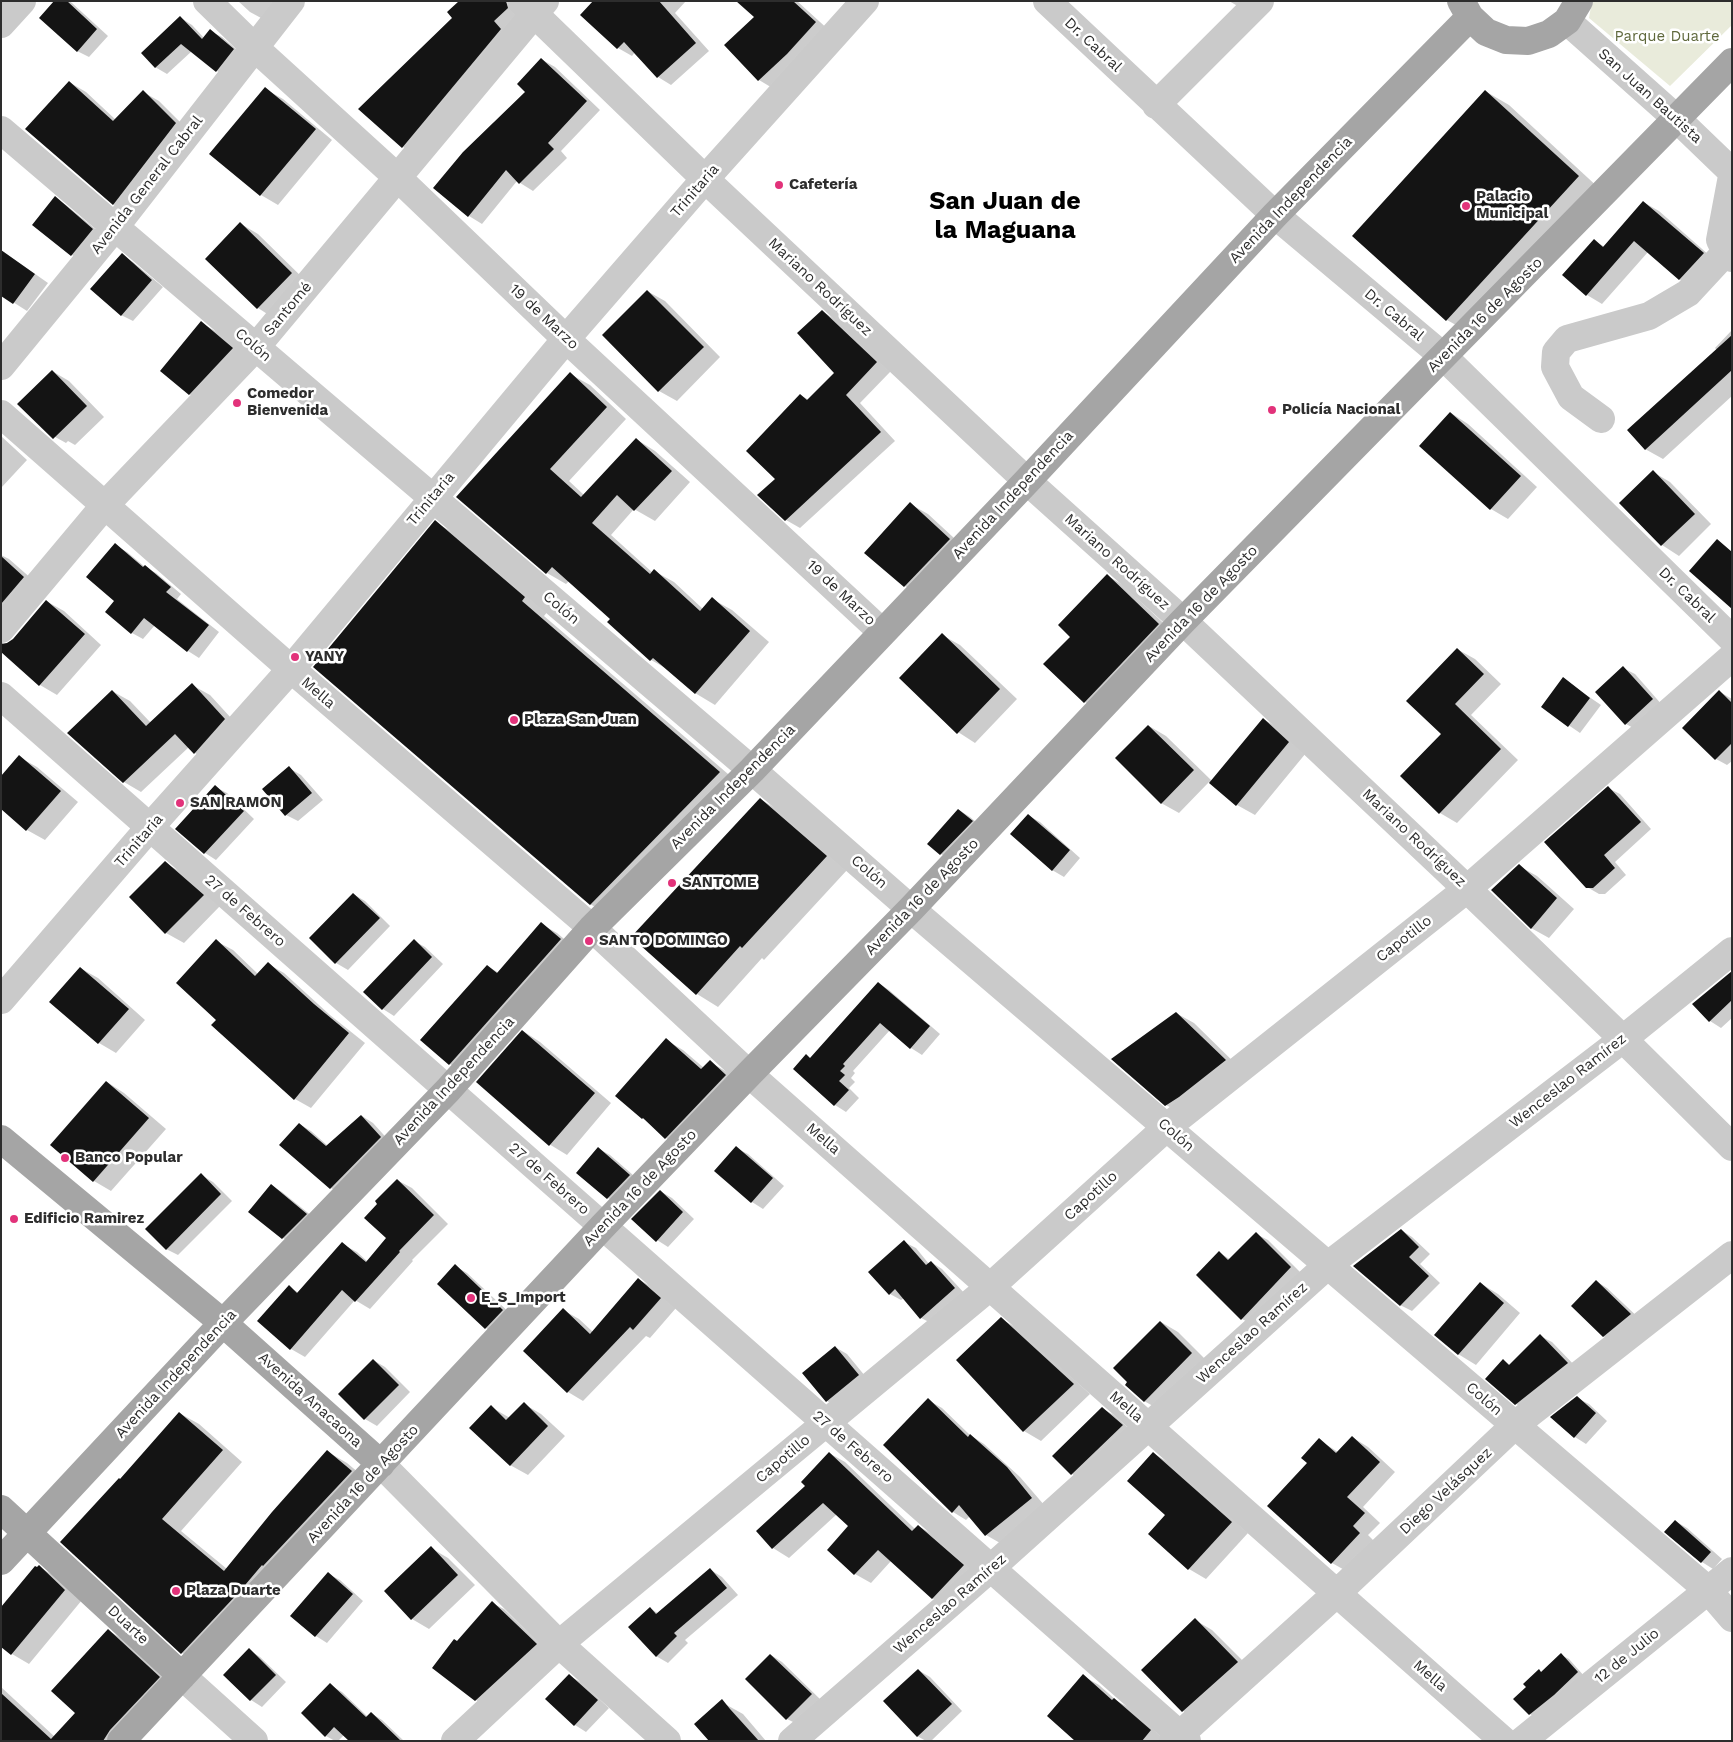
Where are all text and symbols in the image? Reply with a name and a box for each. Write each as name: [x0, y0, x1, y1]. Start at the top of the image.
street label: Dr. Cabral: [1061, 14, 1125, 76]
park label: Parque Duarte: [1614, 28, 1720, 46]
street label: San Juan Bautista: [1594, 45, 1706, 147]
street label: Avenida General Cabral: [87, 112, 207, 258]
street label: Avenida Independencia: [1226, 133, 1356, 267]
street label: Trinitaria: [667, 161, 723, 221]
place label: Cafetería: [789, 176, 857, 194]
marker: Cafetería: [773, 179, 785, 191]
district label: San Juan de la Maguana: [929, 187, 1081, 246]
place label: Palacio Municipal: [1476, 188, 1548, 223]
marker: Palacio Municipal: [1460, 200, 1472, 212]
street label: Mariano Rodríguez: [764, 234, 876, 340]
street label: Avenida 16 de Agosto: [1424, 254, 1546, 376]
street label: Santomé: [260, 278, 316, 340]
street label: 19 de Marzo: [506, 281, 582, 353]
street label: Dr. Cabral: [1361, 285, 1427, 345]
street label: Colón: [231, 324, 275, 366]
place label: Comedor Bienvenida: [247, 385, 328, 420]
marker: Comedor Bienvenida: [231, 397, 243, 409]
place label: Policía Nacional: [1282, 401, 1400, 419]
marker: Policía Nacional: [1266, 404, 1278, 416]
street label: Avenida Independencia: [949, 427, 1077, 563]
street label: Trinitaria: [403, 468, 459, 530]
street label: Mariano Rodríguez: [1061, 510, 1173, 614]
street label: Avenida 16 de Agosto: [1141, 542, 1261, 666]
street label: 19 de Marzo: [803, 557, 879, 629]
street label: Dr. Cabral: [1655, 564, 1719, 626]
street label: Colón: [539, 588, 583, 628]
place label: YANY: [305, 648, 344, 666]
marker: YANY: [289, 651, 301, 663]
street label: Mella: [297, 673, 339, 713]
place label: Plaza San Juan: [524, 711, 637, 729]
marker: Plaza San Juan: [508, 714, 520, 726]
street label: Avenida Independencia: [667, 721, 799, 853]
street label: Mariano Rodríguez: [1358, 785, 1470, 891]
place label: SAN RAMON: [190, 794, 281, 812]
marker: SAN RAMON: [174, 797, 186, 809]
street label: Trinitaria: [111, 811, 167, 871]
street label: Avenida 16 de Agosto: [862, 835, 982, 959]
street label: Colón: [847, 851, 891, 893]
street label: 27 de Febrero: [201, 871, 289, 951]
place label: SANTOME: [682, 874, 756, 892]
marker: SANTOME: [666, 877, 678, 889]
street label: Capotillo: [1373, 912, 1435, 966]
place label: SANTO DOMINGO: [599, 932, 728, 950]
marker: SANTO DOMINGO: [583, 935, 595, 947]
street label: Avenida Independencia: [390, 1013, 518, 1149]
street label: Wenceslao Ramírez: [1506, 1030, 1630, 1132]
street label: Colón: [1154, 1114, 1198, 1156]
street label: Mella: [802, 1119, 844, 1159]
street label: Avenida 16 de Agosto: [580, 1126, 700, 1250]
street label: 27 de Febrero: [505, 1139, 593, 1219]
place label: Banco Popular: [75, 1149, 183, 1167]
marker: Banco Popular: [59, 1152, 71, 1164]
street label: Capotillo: [1061, 1167, 1121, 1225]
place label: Edificio Ramirez: [24, 1210, 144, 1228]
marker: Edificio Ramirez: [8, 1213, 20, 1225]
street label: Wenceslao Ramírez: [1193, 1278, 1311, 1388]
place label: E_S_Import: [481, 1289, 566, 1307]
marker: E_S_Import: [465, 1292, 477, 1304]
street label: Avenida Independencia: [112, 1306, 240, 1442]
street label: Avenida Anacaona: [254, 1349, 366, 1451]
street label: Colón: [1462, 1378, 1506, 1420]
street label: Mella: [1105, 1387, 1147, 1427]
street label: 27 de Febrero: [809, 1407, 897, 1487]
street label: Avenida 16 de Agosto: [303, 1421, 423, 1547]
street label: Capotillo: [752, 1431, 814, 1487]
street label: Diego Velásquez: [1396, 1444, 1496, 1538]
street label: Wenceslao Ramírez: [890, 1550, 1010, 1658]
place label: Plaza Duarte: [186, 1582, 281, 1600]
marker: Plaza Duarte: [170, 1585, 182, 1597]
street label: Duarte: [104, 1602, 152, 1648]
street label: 12 de Julio: [1591, 1624, 1663, 1688]
street label: Mella: [1409, 1656, 1451, 1696]

